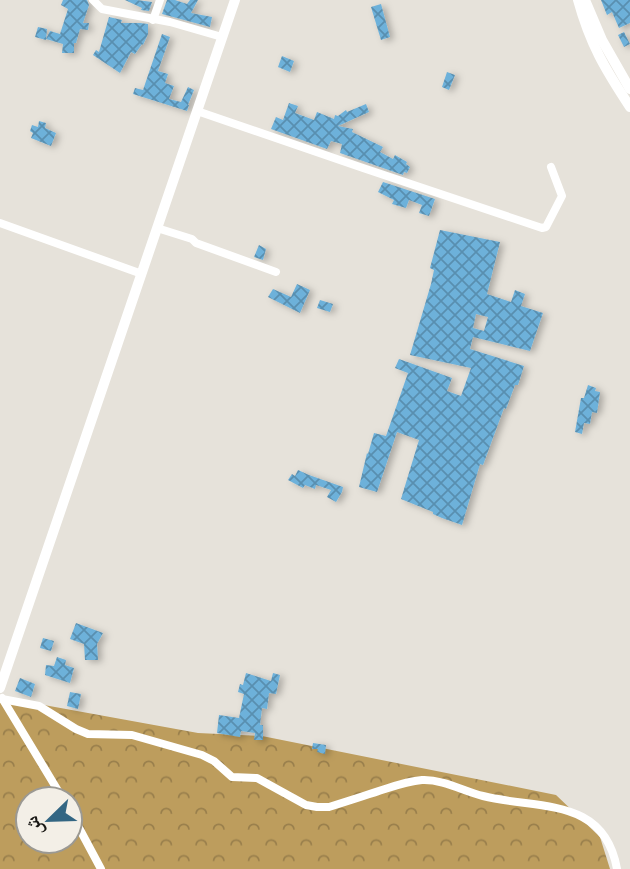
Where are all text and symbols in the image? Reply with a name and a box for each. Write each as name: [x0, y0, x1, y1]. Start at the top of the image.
north arrow: [14, 785, 84, 855]
text: ش: [20, 813, 48, 840]

